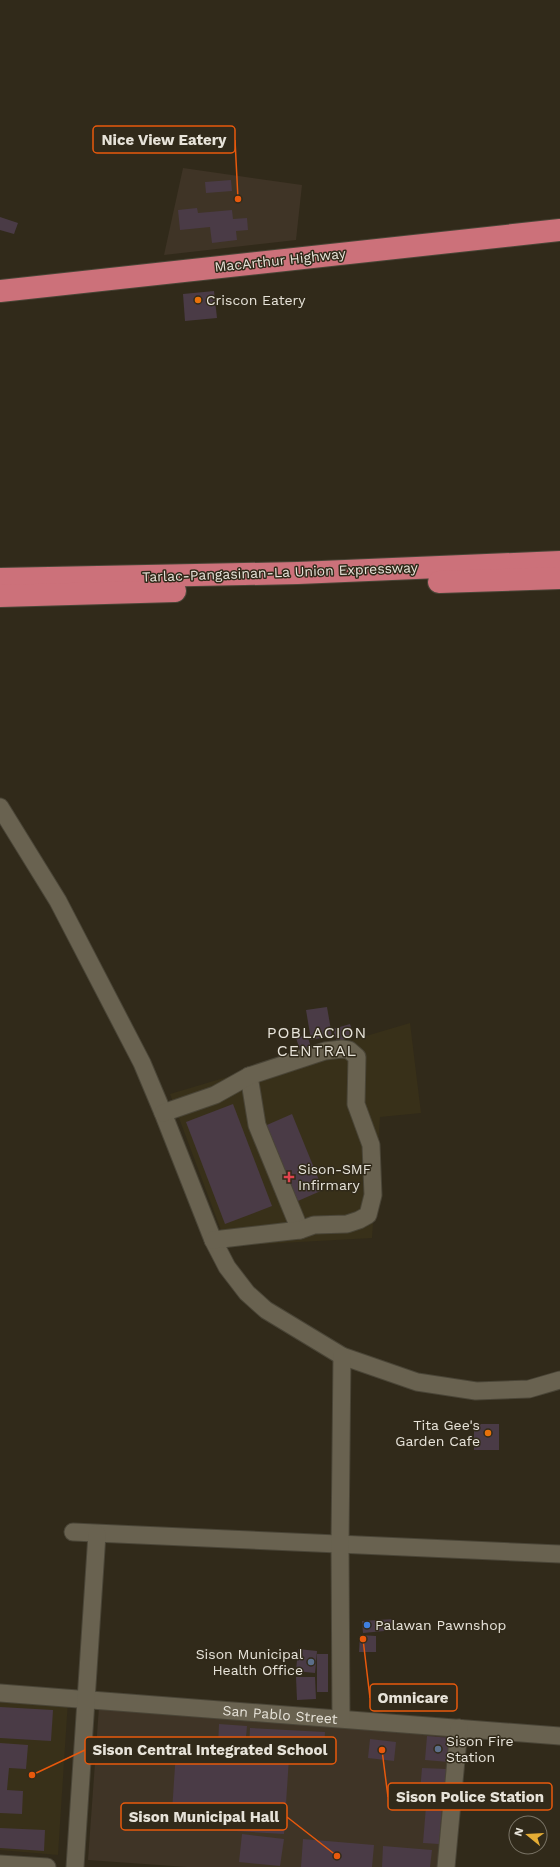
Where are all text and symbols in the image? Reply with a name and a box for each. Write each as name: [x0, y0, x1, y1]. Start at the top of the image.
callout: Nice View Eatery: [93, 126, 235, 153]
text: Nice View Eatery: [101, 131, 227, 149]
street label: MacArthur Highway: [214, 245, 347, 275]
place label: Criscon Eatery: [206, 292, 306, 308]
marker: Criscon Eatery: [193, 295, 203, 305]
street label: Tarlac-Pangasinan-La Union Expressway: [142, 559, 419, 585]
district label: POBLACION CENTRAL: [267, 1023, 367, 1060]
place label: Sison-SMF Infirmary: [298, 1161, 371, 1193]
marker: Sison-SMF Infirmary: [283, 1171, 295, 1183]
place label: Tita Gee's Garden Cafe: [395, 1417, 480, 1449]
marker: Tita Gee's Garden Cafe: [483, 1428, 493, 1438]
place label: Palawan Pawnshop: [375, 1617, 506, 1633]
marker: Palawan Pawnshop: [362, 1620, 372, 1630]
place label: Sison Municipal Health Office: [196, 1646, 304, 1678]
marker: Sison Municipal Health Office: [306, 1657, 316, 1667]
callout: Omnicare: [370, 1684, 457, 1711]
text: Omnicare: [377, 1689, 449, 1707]
street label: San Pablo Street: [222, 1702, 338, 1727]
place label: Sison Fire Station: [446, 1733, 514, 1765]
callout: Sison Central Integrated School: [85, 1737, 336, 1764]
text: Sison Central Integrated School: [93, 1741, 328, 1759]
marker: Sison Fire Station: [433, 1744, 443, 1754]
callout: Sison Police Station: [388, 1783, 552, 1810]
text: Sison Police Station: [396, 1788, 544, 1806]
callout: Sison Municipal Hall: [121, 1803, 287, 1830]
text: Sison Municipal Hall: [129, 1808, 279, 1826]
north arrow: [508, 1815, 548, 1855]
text: N: [512, 1826, 526, 1838]

